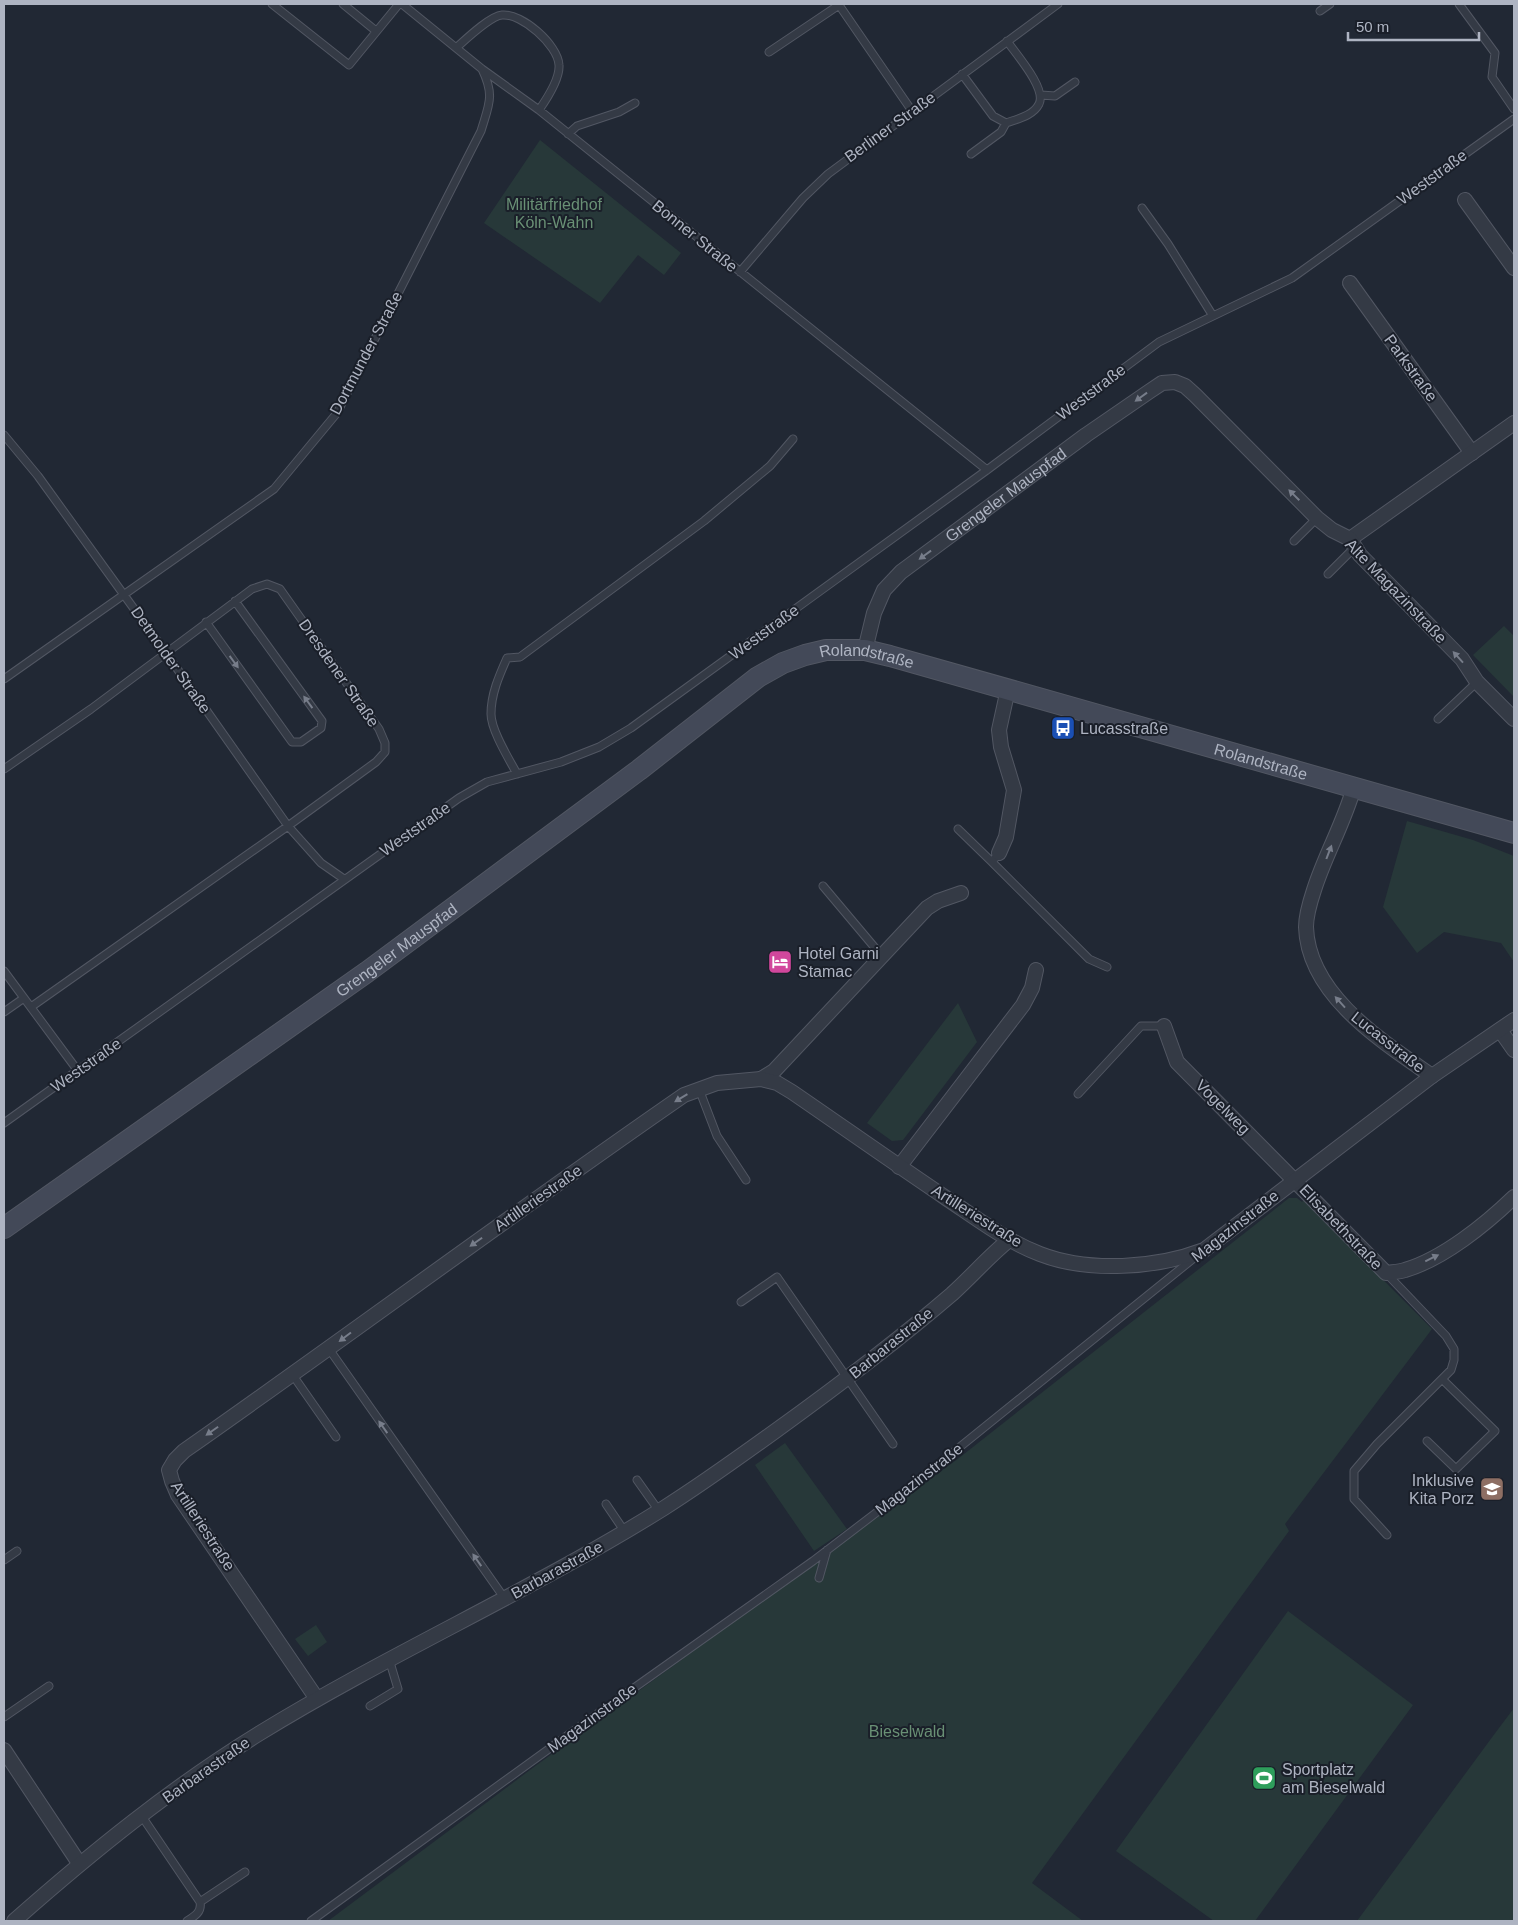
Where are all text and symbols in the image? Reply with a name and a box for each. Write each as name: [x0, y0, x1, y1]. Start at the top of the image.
scale bar: [1348, 10, 1479, 42]
text: 50 m: [1356, 18, 1389, 35]
street label: Berliner Straße: [841, 88, 939, 165]
street label: Weststraße: [1394, 146, 1470, 208]
park label: Militärfriedhof Köln-Wahn: [506, 196, 603, 231]
street label: Bonner Straße: [649, 197, 741, 275]
street label: Dortmunder Straße: [326, 288, 406, 417]
street label: Parkstraße: [1381, 331, 1441, 405]
street label: Weststraße: [1053, 361, 1129, 423]
one-way arrow: [1134, 392, 1148, 402]
street label: Grengeler Mauspfad: [942, 444, 1069, 545]
one-way arrow: [1288, 489, 1300, 501]
street label: Alte Magazinstraße: [1342, 536, 1450, 647]
one-way arrow: [918, 550, 932, 560]
street label: Weststraße: [726, 601, 802, 663]
street label: Detmolder Straße: [128, 603, 214, 717]
street label: Dresdener Straße: [296, 616, 382, 730]
street label: Rolandstraße: [817, 641, 916, 671]
one-way arrow: [1453, 650, 1464, 663]
one-way arrow: [229, 655, 239, 669]
one-way arrow: [303, 695, 313, 709]
bus stop icon: Lucasstraße: [1050, 715, 1076, 741]
place label: Lucasstraße: [1080, 720, 1168, 737]
street label: Rolandstraße: [1212, 740, 1310, 783]
street label: Weststraße: [377, 799, 453, 859]
one-way arrow: [1326, 844, 1333, 859]
street label: Grengeler Mauspfad: [333, 900, 460, 1000]
place label: Hotel Garni Stamac: [798, 945, 879, 980]
hotel icon: Hotel Garni Stamac: [767, 949, 793, 975]
one-way arrow: [1334, 996, 1346, 1008]
street label: Lucasstraße: [1348, 1008, 1428, 1076]
street label: Weststraße: [48, 1035, 124, 1095]
street label: Vogelweg: [1192, 1076, 1254, 1138]
one-way arrow: [674, 1094, 687, 1103]
street label: Artilleriestraße: [491, 1161, 585, 1235]
street label: Artilleriestraße: [929, 1181, 1025, 1251]
street label: Elisabethstraße: [1296, 1181, 1386, 1273]
street label: Magazinstraße: [1188, 1187, 1282, 1265]
one-way arrow: [469, 1237, 483, 1247]
one-way arrow: [1425, 1254, 1439, 1262]
street label: Barbarastraße: [846, 1304, 936, 1382]
one-way arrow: [339, 1332, 352, 1343]
one-way arrow: [378, 1420, 388, 1434]
one-way arrow: [205, 1426, 219, 1436]
street label: Magazinstraße: [872, 1440, 966, 1518]
place label: Inklusive Kita Porz: [1409, 1472, 1474, 1507]
school or university icon: Inklusive Kita Porz: [1479, 1476, 1505, 1502]
street label: Artilleriestraße: [168, 1478, 238, 1574]
street label: Barbarastraße: [508, 1538, 606, 1602]
one-way arrow: [472, 1553, 482, 1566]
street label: Magazinstraße: [544, 1680, 640, 1756]
park label: Bieselwald: [869, 1723, 945, 1740]
street label: Barbarastraße: [159, 1734, 253, 1806]
place label: Sportplatz am Bieselwald: [1282, 1761, 1385, 1796]
sports icon: Sportplatz am Bieselwald: [1251, 1765, 1277, 1791]

